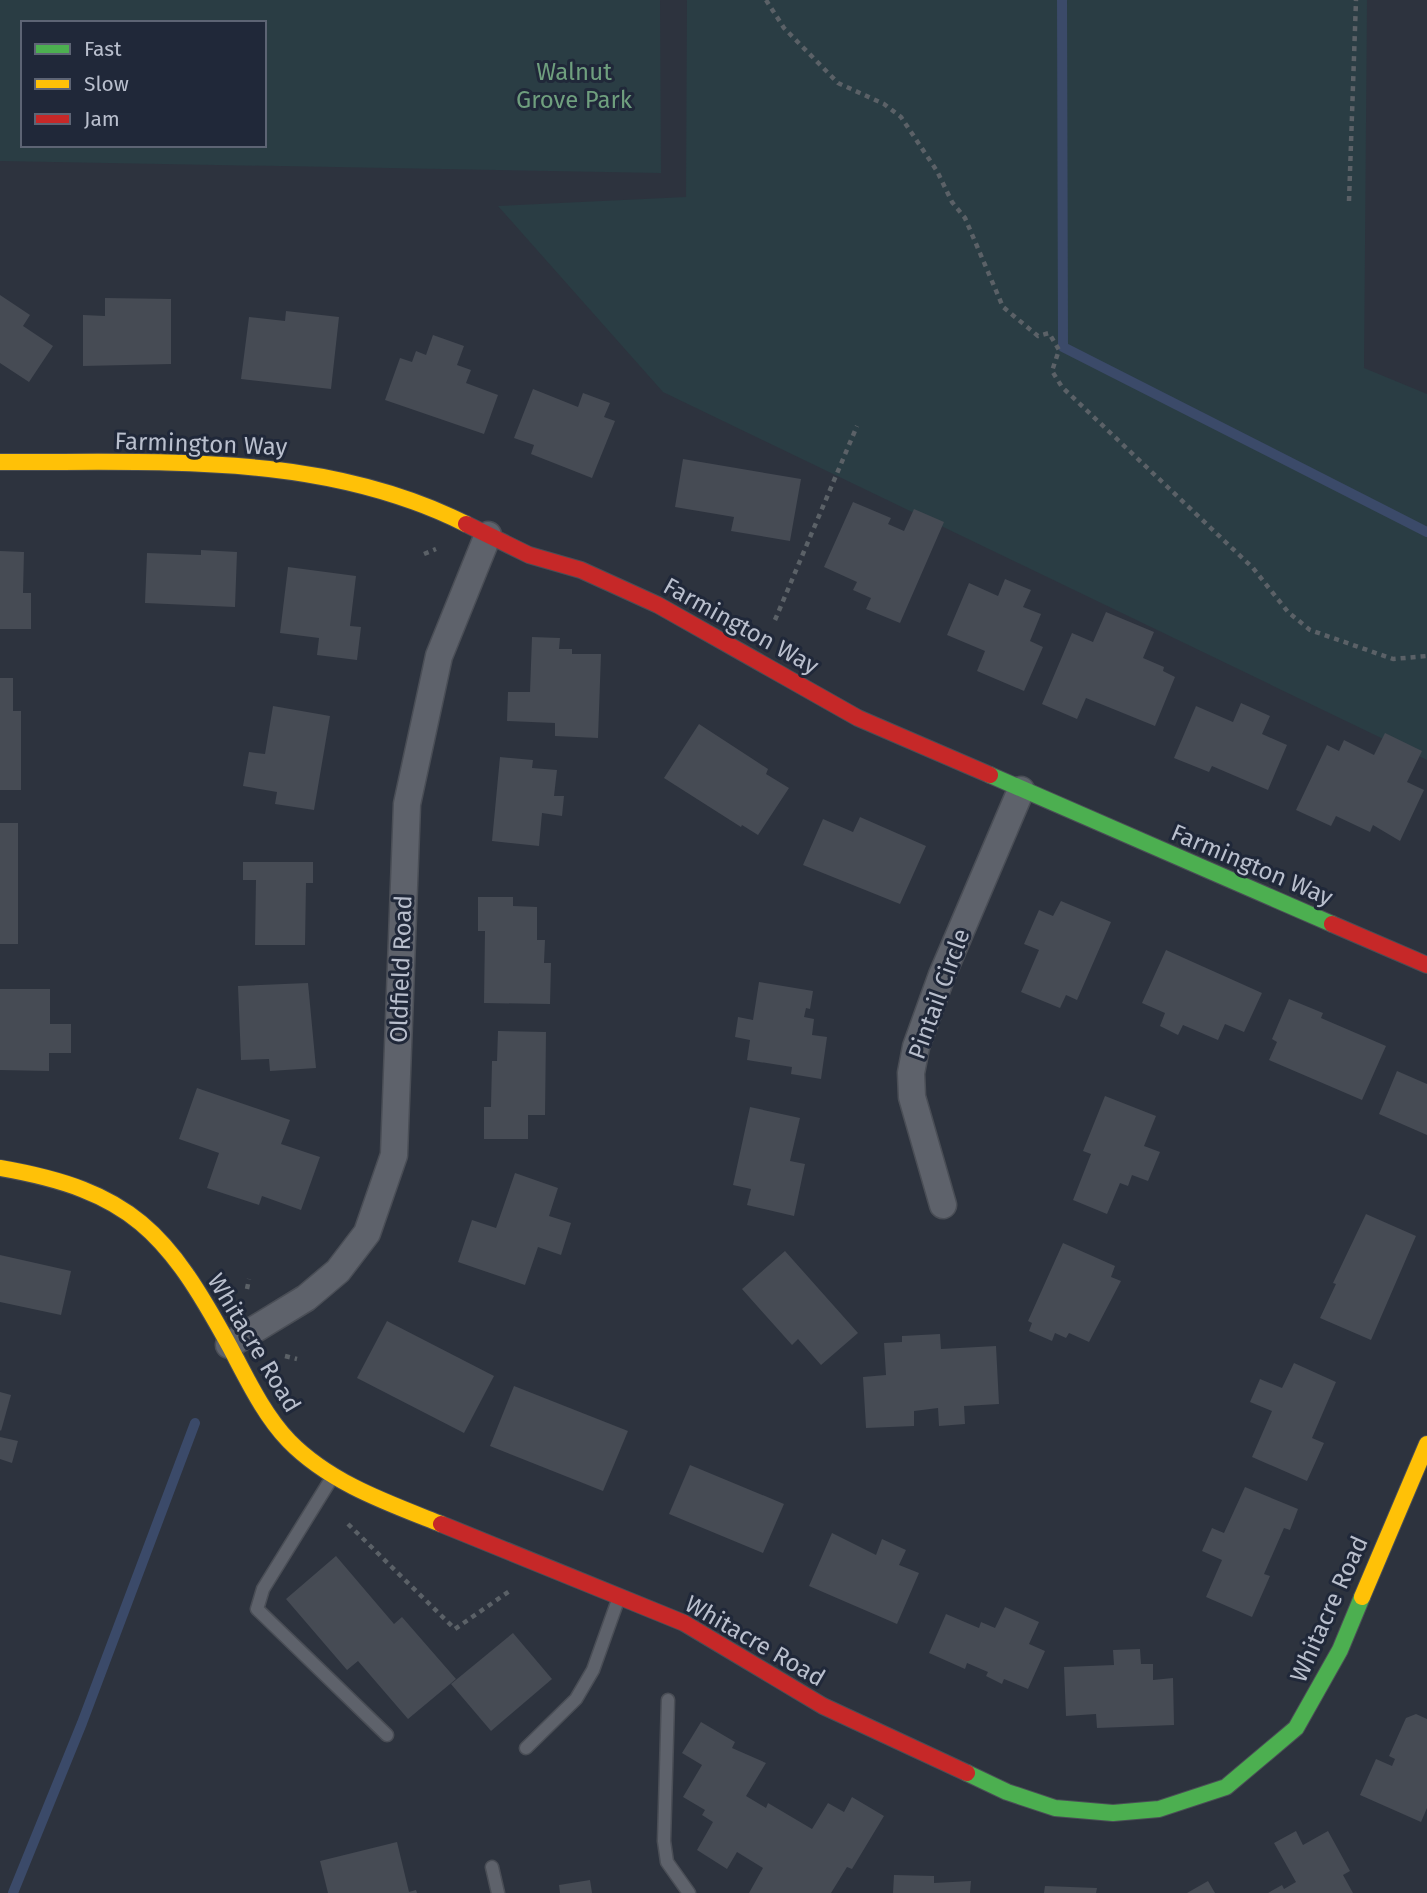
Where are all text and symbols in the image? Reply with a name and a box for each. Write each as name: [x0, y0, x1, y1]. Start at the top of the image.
legend: [21, 21, 266, 147]
text: Fast: [84, 36, 122, 62]
park label: Walnut Grove Park: [516, 58, 633, 114]
text: Slow: [84, 71, 129, 97]
text: Jam: [84, 106, 120, 132]
street label: Farmington Way: [114, 427, 288, 461]
street label: Farmington Way: [659, 572, 824, 680]
street label: Farmington Way: [1167, 818, 1337, 912]
street label: Oldfield Road: [384, 895, 418, 1043]
street label: Pintail Circle: [902, 925, 976, 1063]
street label: Whitacre Road: [202, 1268, 306, 1418]
street label: Whitacre Road: [1284, 1532, 1374, 1686]
street label: Whitacre Road: [680, 1590, 830, 1692]

